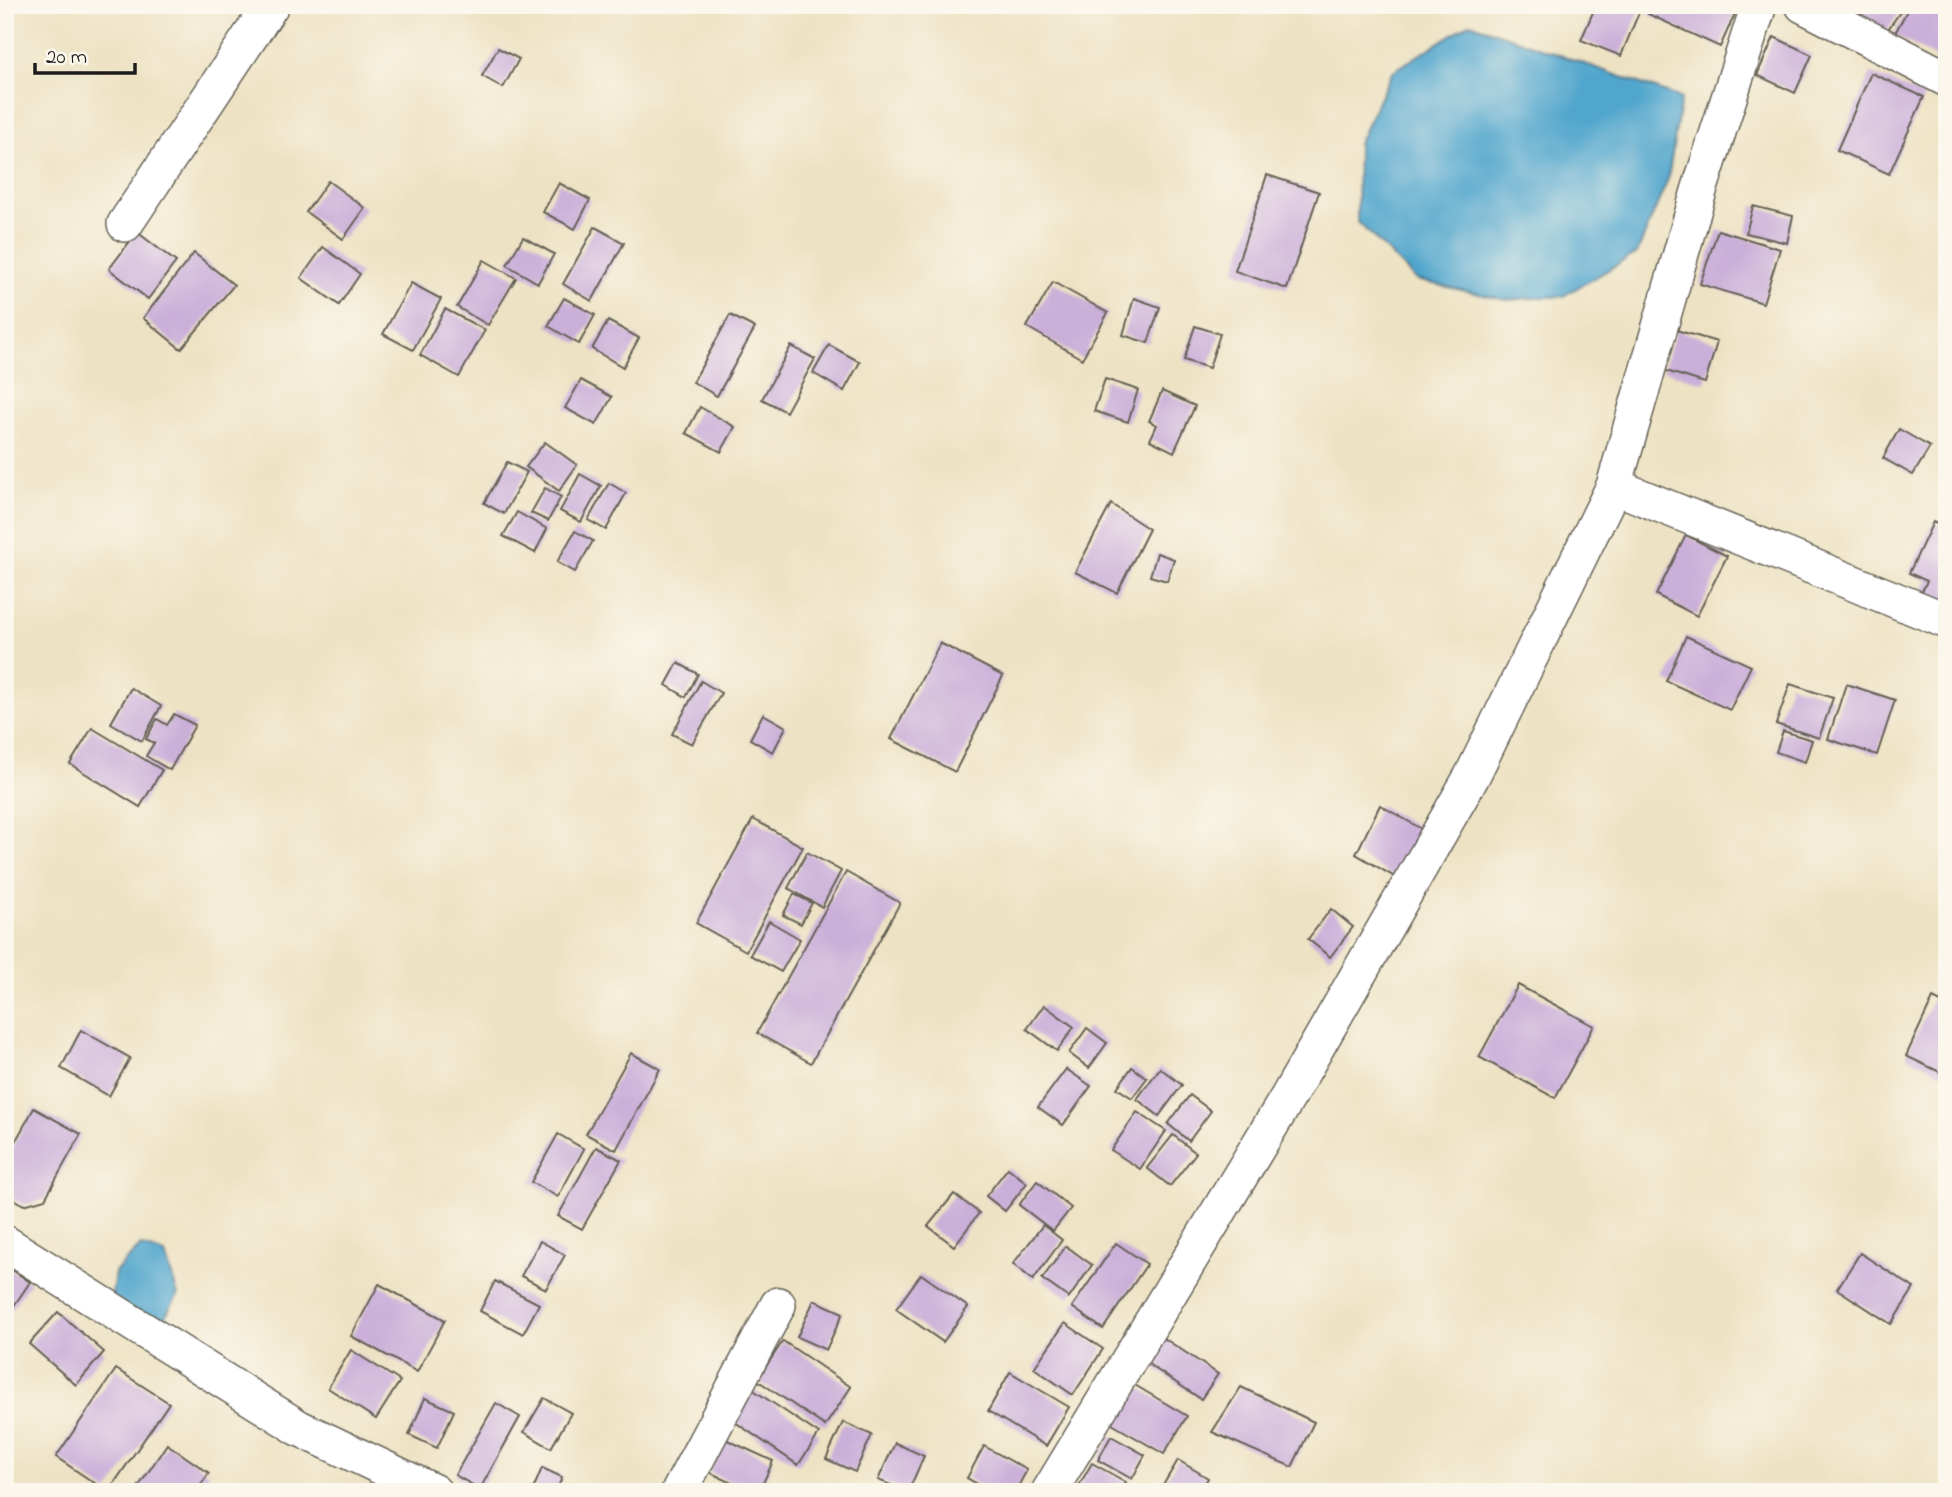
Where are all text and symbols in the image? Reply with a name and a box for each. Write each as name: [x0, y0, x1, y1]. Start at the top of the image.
scale bar: [35, 32, 135, 76]
text: 20 m: [46, 43, 87, 73]

